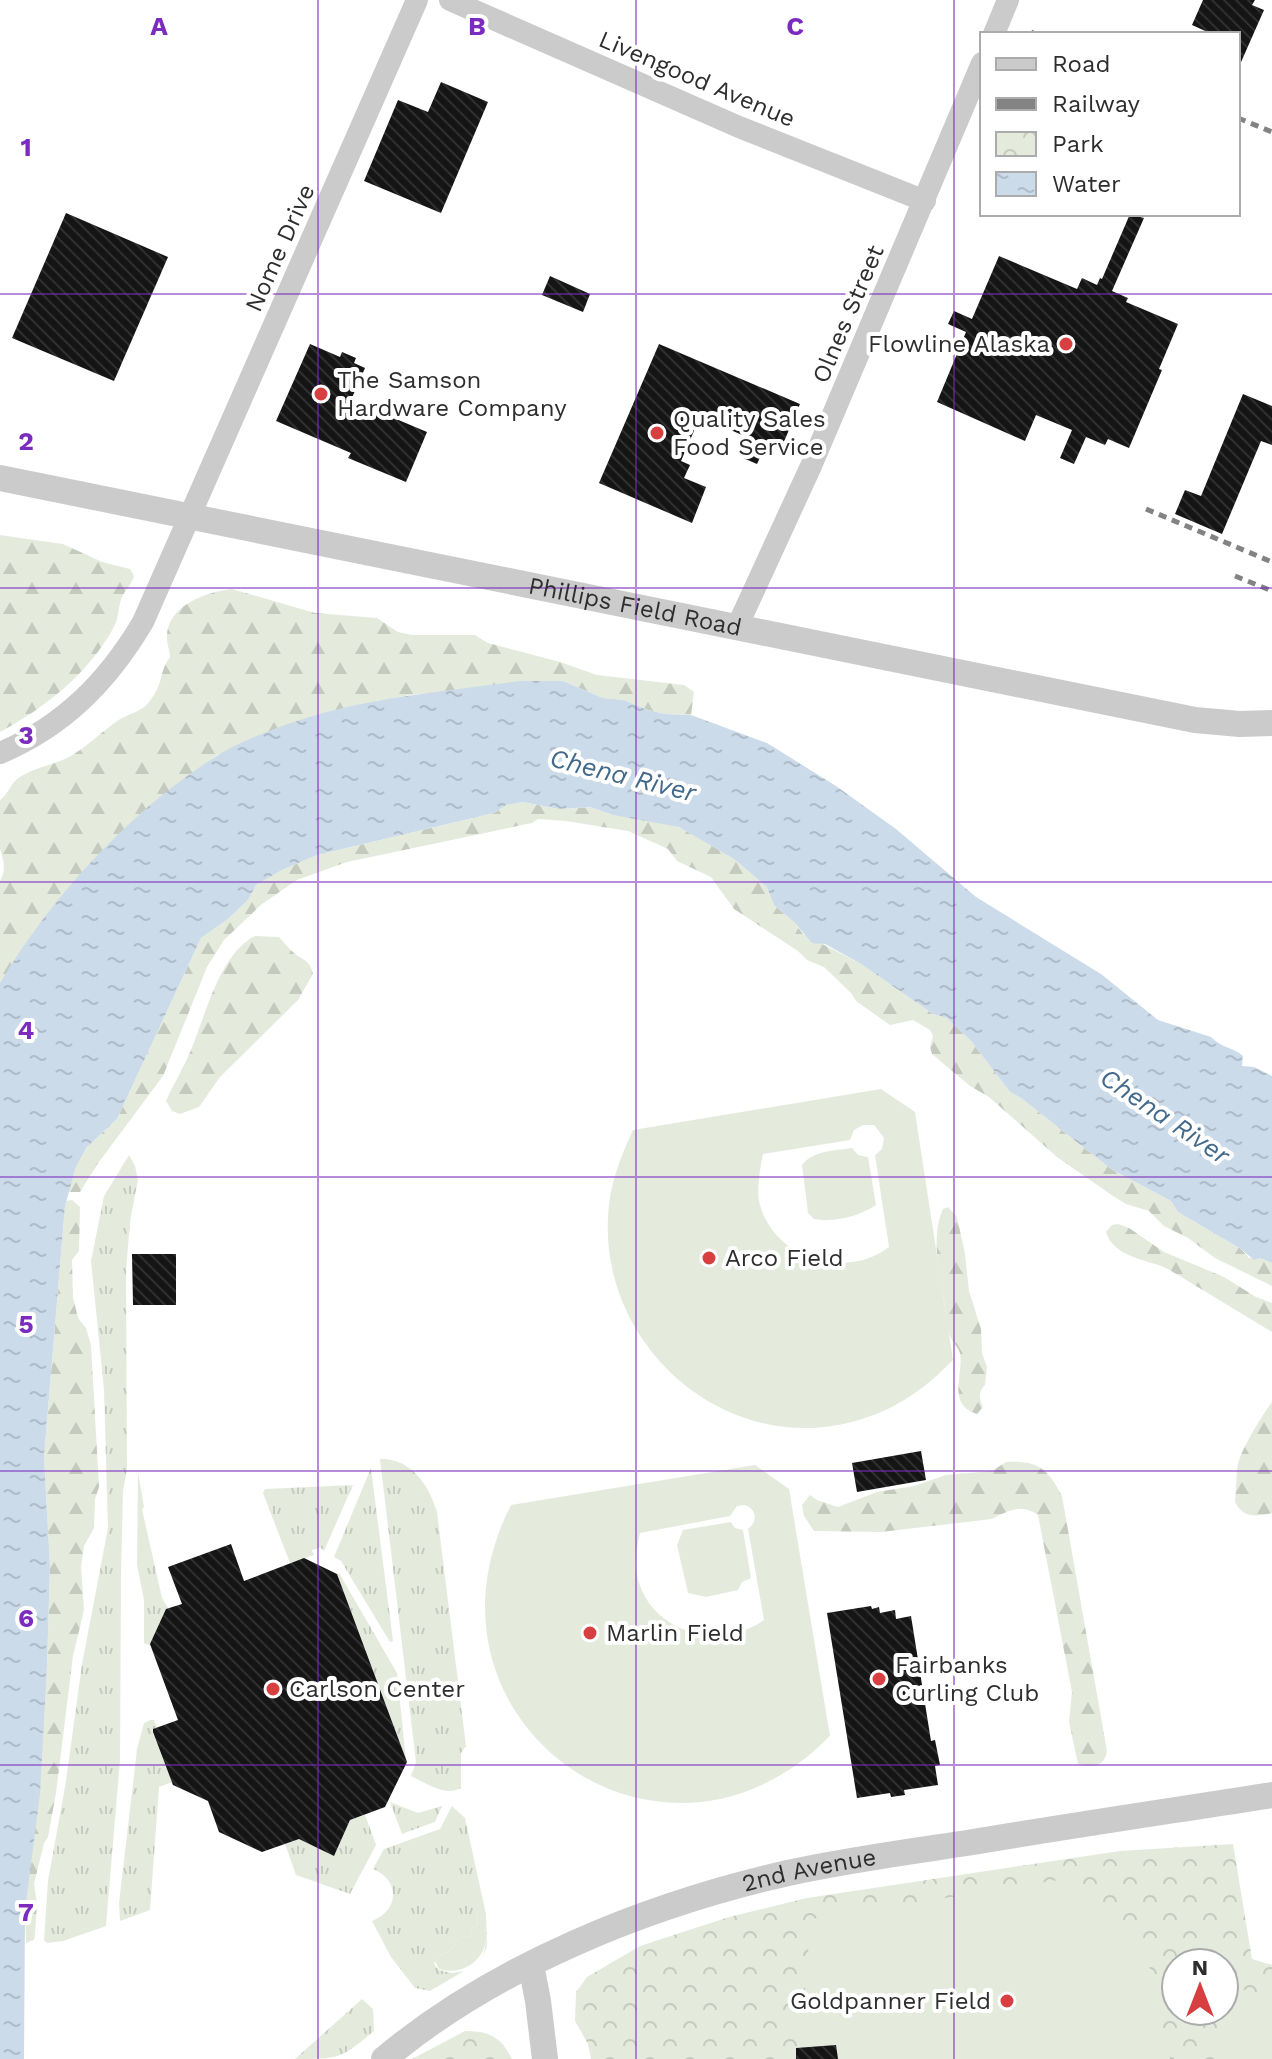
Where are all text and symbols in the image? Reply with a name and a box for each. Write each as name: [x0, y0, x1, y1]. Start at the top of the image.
text: A: [150, 11, 168, 41]
text: B: [468, 11, 486, 41]
text: C: [786, 11, 804, 41]
street label: Livengood Avenue: [595, 25, 799, 133]
legend: [980, 32, 1240, 216]
text: Road: [1052, 50, 1111, 78]
text: Railway: [1052, 90, 1141, 118]
text: Park: [1052, 130, 1104, 158]
text: 1: [20, 132, 32, 162]
text: Water: [1052, 170, 1121, 198]
street label: Nome Drive: [239, 180, 321, 316]
street label: Olnes Street: [806, 241, 890, 387]
place label: Flowline Alaska: [868, 330, 1050, 358]
marker: Flowline Alaska: [1057, 335, 1075, 353]
place label: The Samson Hardware Company: [337, 366, 567, 422]
marker: The Samson Hardware Company: [312, 385, 330, 403]
place label: Quality Sales Food Service: [673, 405, 826, 461]
marker: Quality Sales Food Service: [648, 424, 666, 442]
text: 2: [18, 426, 34, 456]
street label: Phillips Field Road: [526, 571, 744, 642]
text: 3: [18, 720, 34, 750]
water label: Chena River: [547, 742, 700, 808]
text: 4: [18, 1015, 35, 1045]
water label: Chena River: [1095, 1062, 1236, 1171]
place label: Arco Field: [725, 1244, 844, 1272]
marker: Arco Field: [700, 1249, 718, 1267]
text: 5: [18, 1309, 34, 1339]
text: 6: [18, 1603, 34, 1633]
place label: Marlin Field: [606, 1619, 744, 1647]
marker: Marlin Field: [581, 1624, 599, 1642]
place label: Fairbanks Curling Club: [895, 1651, 1039, 1707]
marker: Fairbanks Curling Club: [870, 1670, 888, 1688]
place label: Carlson Center: [289, 1675, 465, 1703]
marker: Carlson Center: [264, 1680, 282, 1698]
street label: 2nd Avenue: [739, 1843, 878, 1898]
text: 7: [18, 1897, 34, 1927]
north arrow: [1160, 1947, 1240, 2027]
text: N: [1192, 1955, 1208, 1980]
place label: Goldpanner Field: [790, 1987, 991, 2015]
marker: Goldpanner Field: [998, 1992, 1016, 2010]

